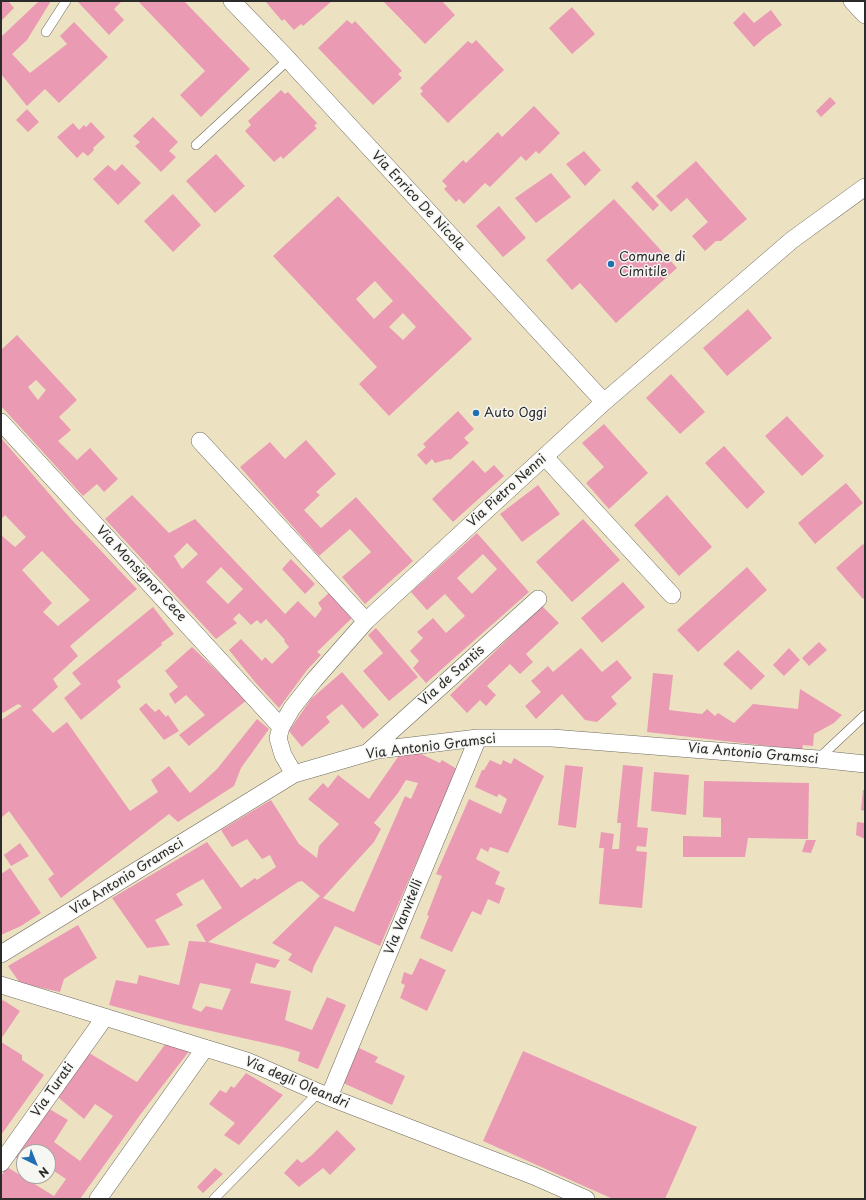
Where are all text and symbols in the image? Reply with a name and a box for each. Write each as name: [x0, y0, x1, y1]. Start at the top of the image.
street label: Via Enrico De Nicola: [368, 148, 468, 254]
place label: Comune di Cimitile: [619, 249, 686, 280]
marker: Comune di Cimitile: [606, 259, 616, 269]
place label: Auto Oggi: [484, 405, 547, 421]
marker: Auto Oggi: [471, 408, 481, 418]
street label: Via Pietro Nenni: [464, 451, 550, 531]
street label: Via Monsignor Cece: [93, 523, 189, 625]
street label: Via de Santis: [416, 643, 488, 709]
street label: Via Antonio Gramsci: [365, 731, 497, 763]
street label: Via Antonio Gramsci: [687, 741, 819, 767]
street label: Via Antonio Gramsci: [67, 836, 187, 918]
street label: Via Vanvitelli: [382, 877, 426, 957]
street label: Via degli Oleandri: [243, 1054, 351, 1112]
street label: Via Turati: [29, 1060, 77, 1120]
north arrow: [16, 1144, 56, 1184]
text: N: [35, 1163, 53, 1182]

